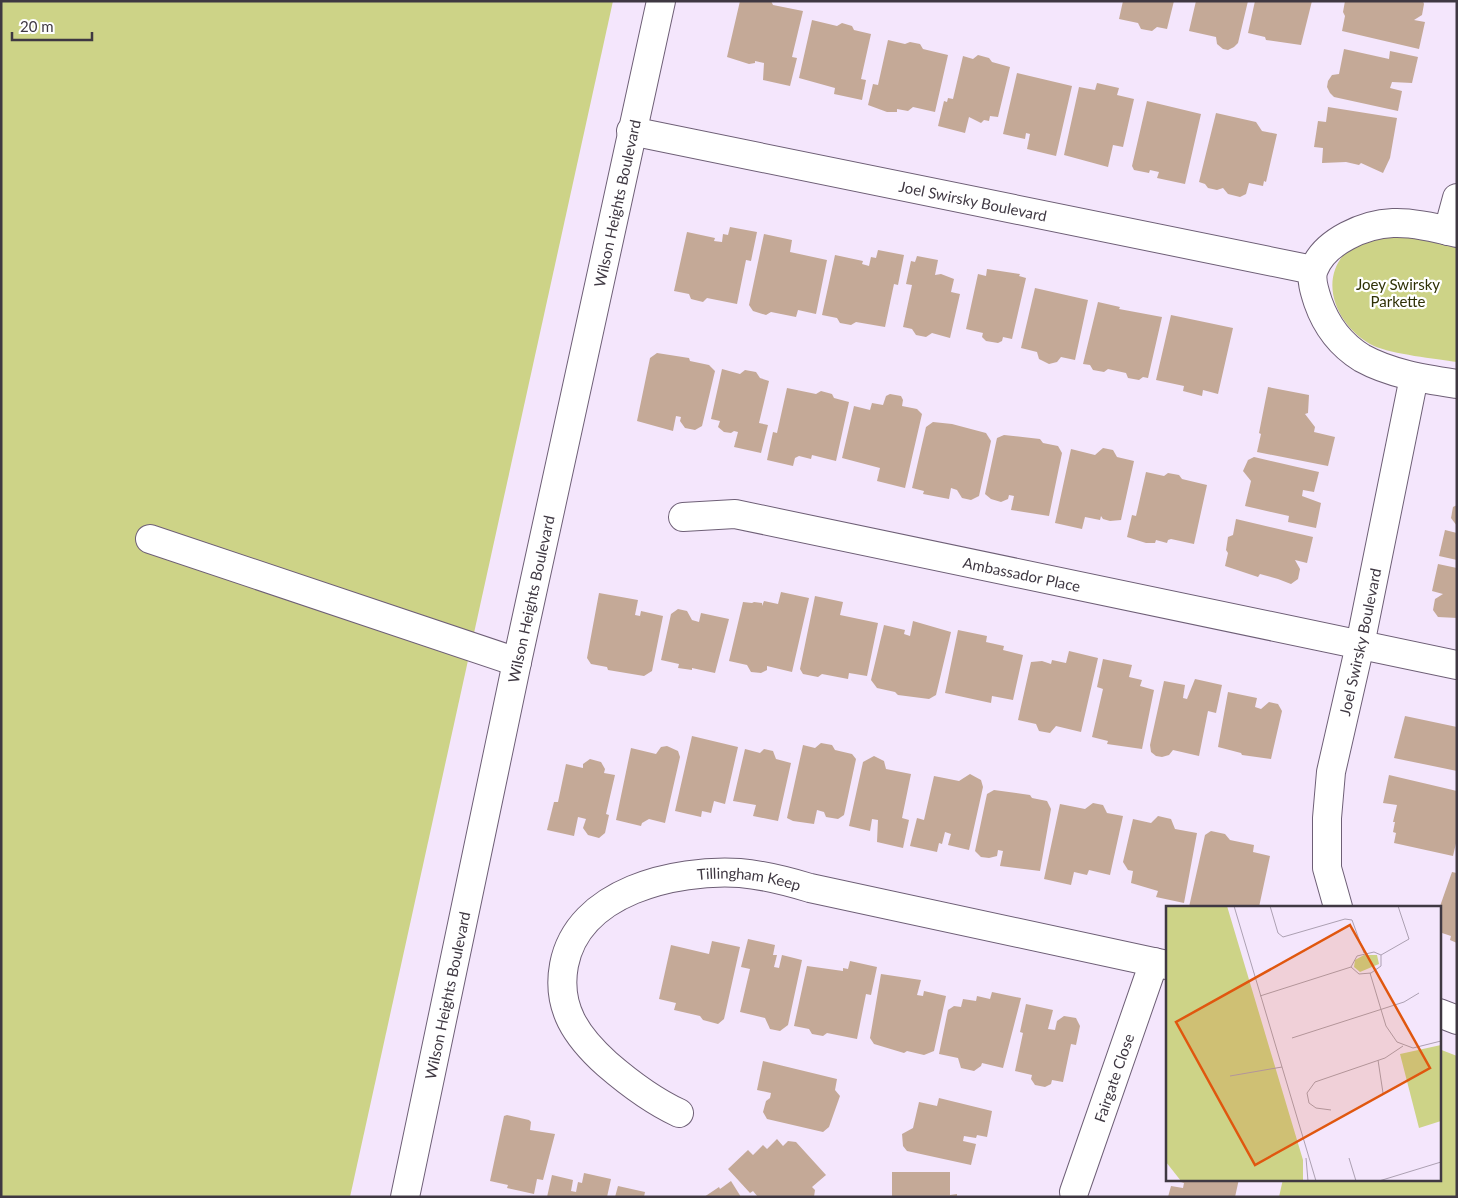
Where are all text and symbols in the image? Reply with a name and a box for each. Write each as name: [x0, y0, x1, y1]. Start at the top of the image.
scale bar: [12, 10, 92, 42]
text: 20 m: [20, 17, 54, 35]
street label: Wilson Heights Boulevard: [590, 118, 644, 289]
street label: Joel Swirsky Boulevard: [897, 177, 1048, 225]
park label: Joey Swirsky Parkette: [1356, 275, 1440, 310]
street label: Wilson Heights Boulevard: [504, 514, 558, 684]
street label: Ambassador Place: [961, 553, 1082, 595]
street label: Joel Swirsky Boulevard: [1335, 567, 1384, 717]
street label: Tillingham Keep: [696, 864, 803, 894]
inset map: [1166, 906, 1440, 1180]
street label: Wilson Heights Boulevard: [421, 910, 474, 1081]
street label: Fairgate Close: [1090, 1031, 1137, 1124]

